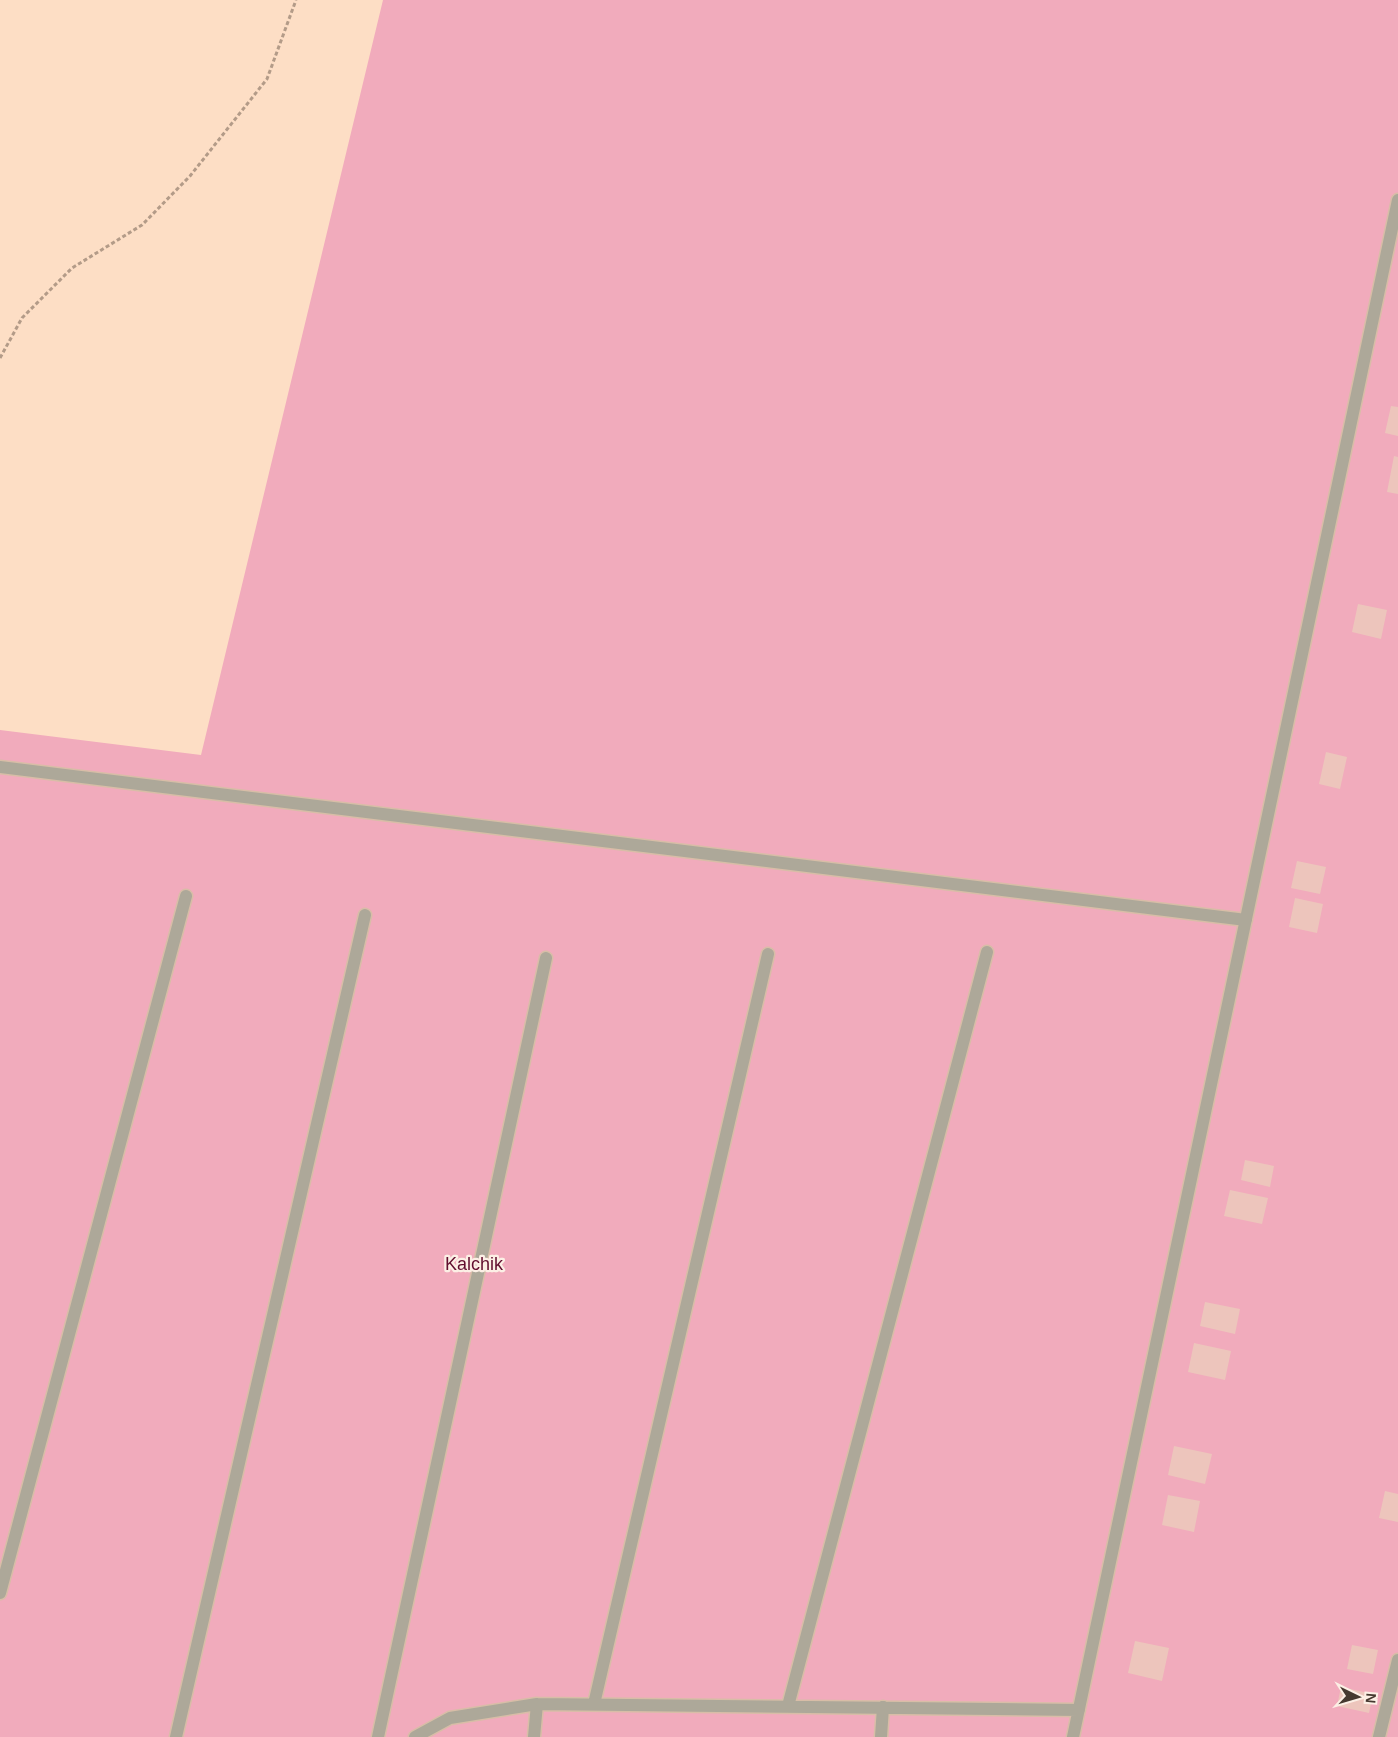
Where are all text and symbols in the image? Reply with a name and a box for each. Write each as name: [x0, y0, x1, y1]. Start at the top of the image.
park label: Kalchik: [445, 1254, 504, 1274]
north arrow: [1333, 1672, 1383, 1722]
text: N: [1363, 1692, 1379, 1704]

